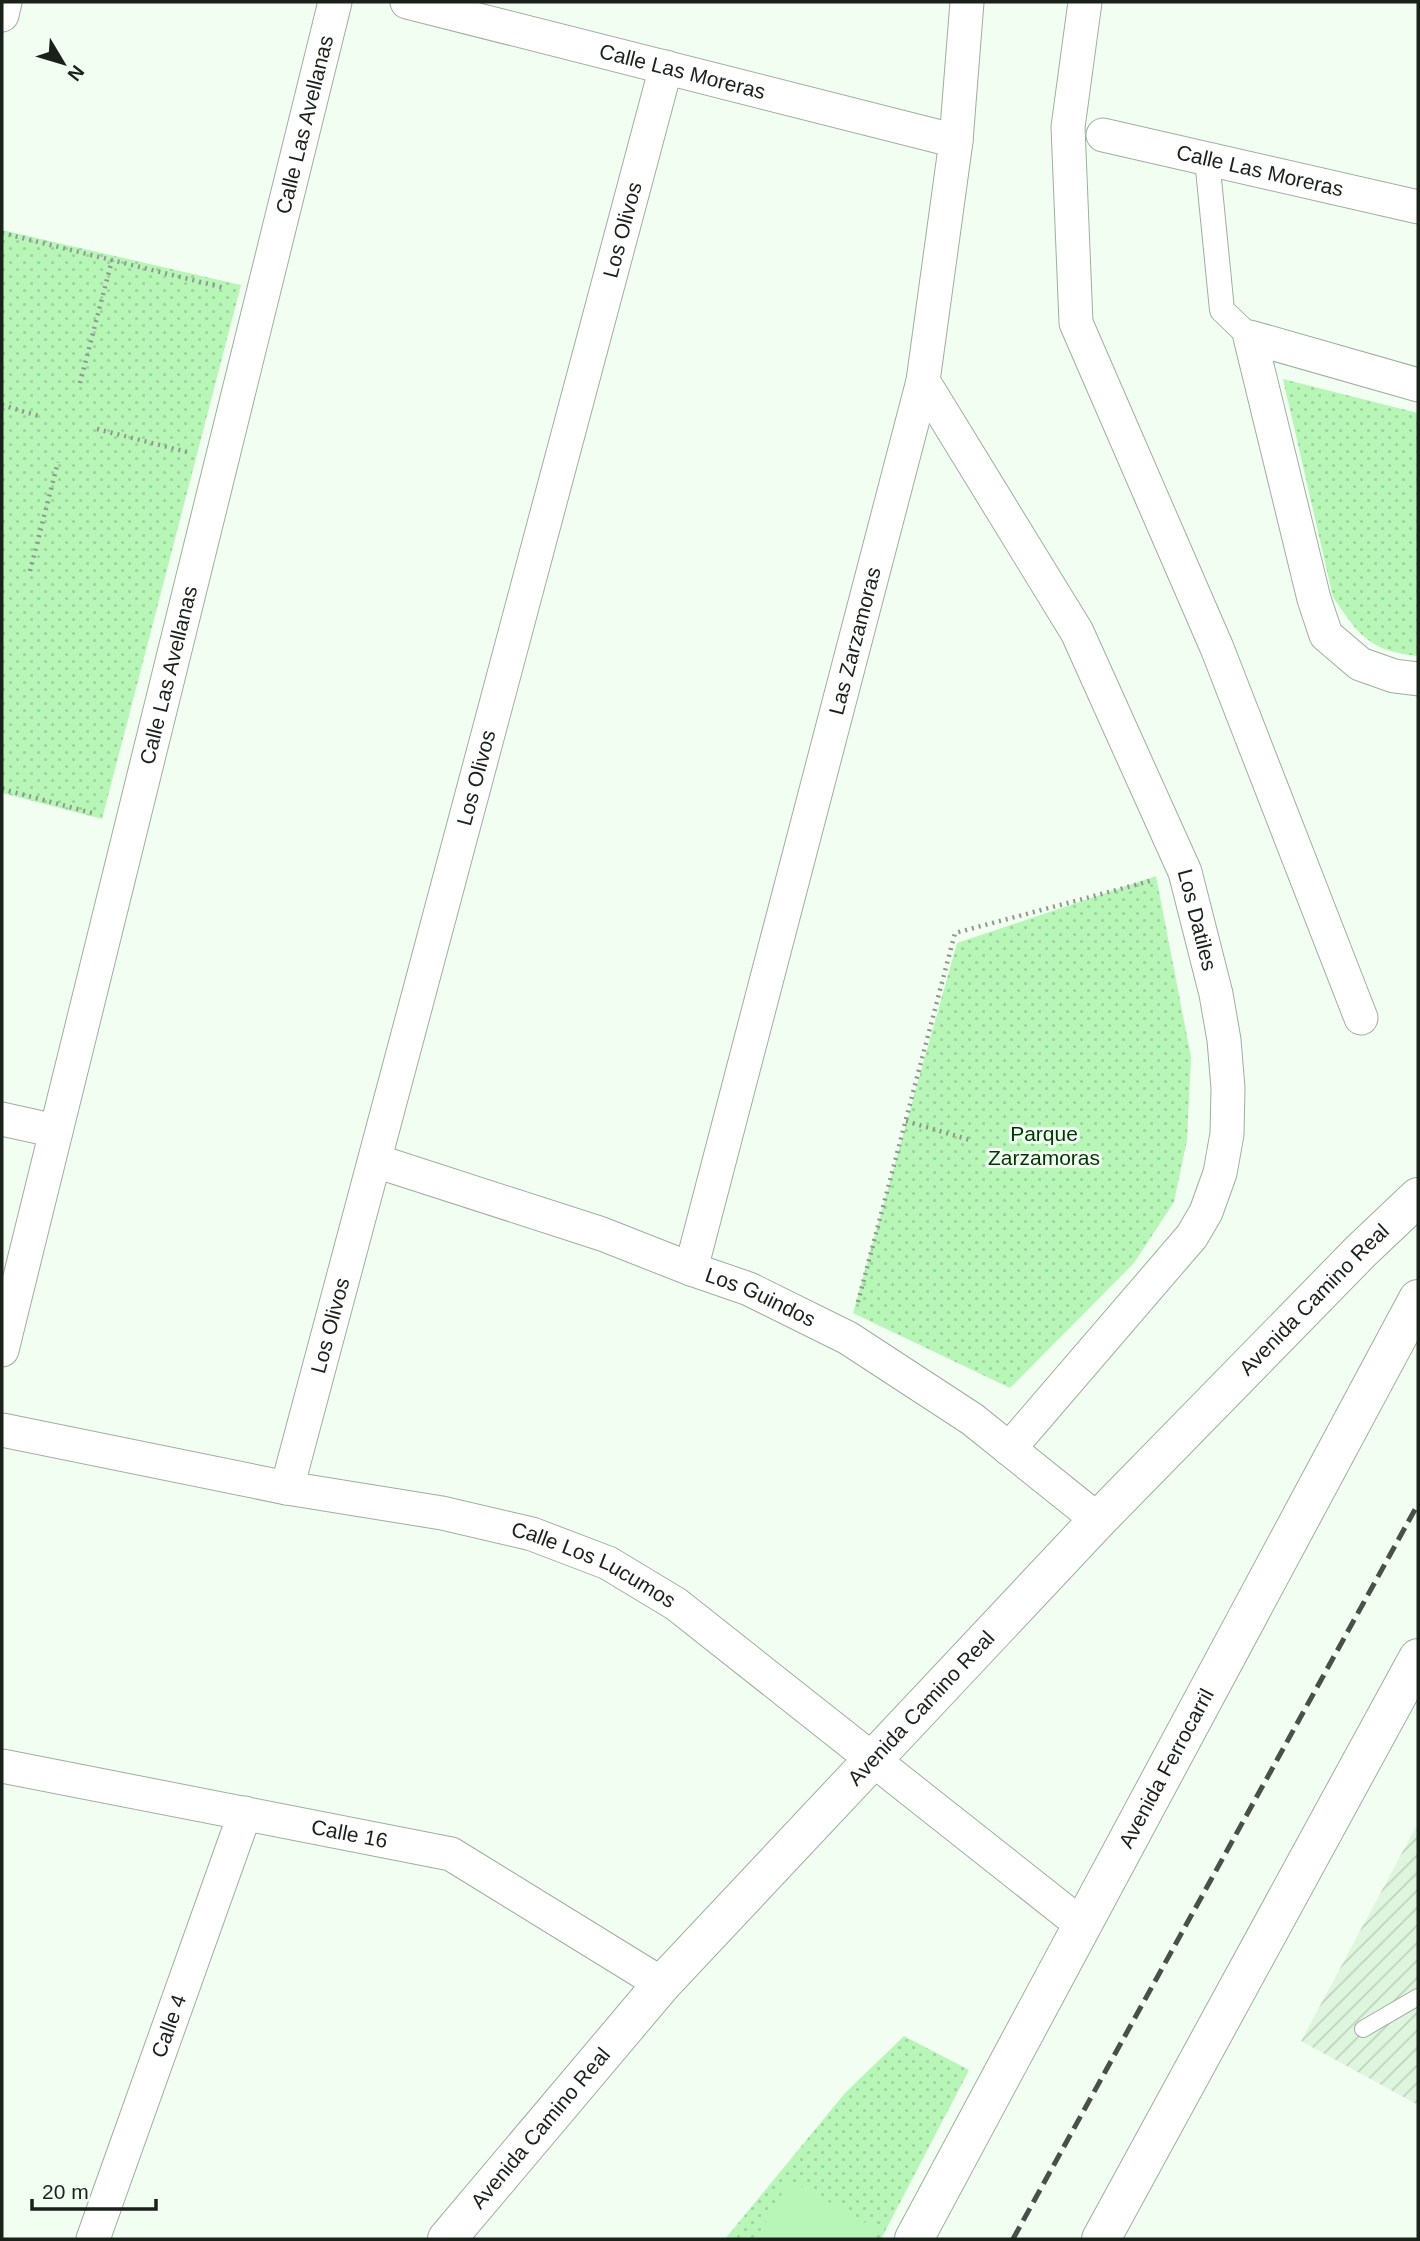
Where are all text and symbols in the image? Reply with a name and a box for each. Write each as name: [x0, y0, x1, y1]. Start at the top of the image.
north arrow: [28, 28, 98, 98]
street label: Calle Las Avellanas: [271, 33, 337, 216]
street label: Calle Las Moreras: [597, 39, 768, 103]
text: N: [64, 61, 89, 85]
street label: Calle Las Moreras: [1174, 140, 1346, 201]
street label: Los Olivos: [598, 179, 646, 280]
street label: Las Zarzamoras: [824, 565, 885, 717]
street label: Calle Las Avellanas: [135, 584, 201, 767]
street label: Los Olivos: [452, 727, 500, 828]
street label: Los Datiles: [1174, 866, 1222, 973]
park label: Parque Zarzamoras: [988, 1122, 1100, 1169]
street label: Avenida Camino Real: [1234, 1219, 1393, 1379]
street label: Los Guindos: [702, 1263, 819, 1331]
street label: Los Olivos: [306, 1275, 354, 1376]
street label: Calle Los Lucumos: [509, 1518, 680, 1612]
street label: Avenida Camino Real: [843, 1626, 999, 1790]
street label: Avenida Ferrocarril: [1114, 1685, 1218, 1852]
street label: Calle 16: [309, 1815, 390, 1852]
street label: Calle 4: [147, 1991, 190, 2061]
street label: Avenida Camino Real: [466, 2043, 614, 2213]
scale bar: [32, 2168, 156, 2212]
text: 20 m: [42, 2180, 89, 2203]

